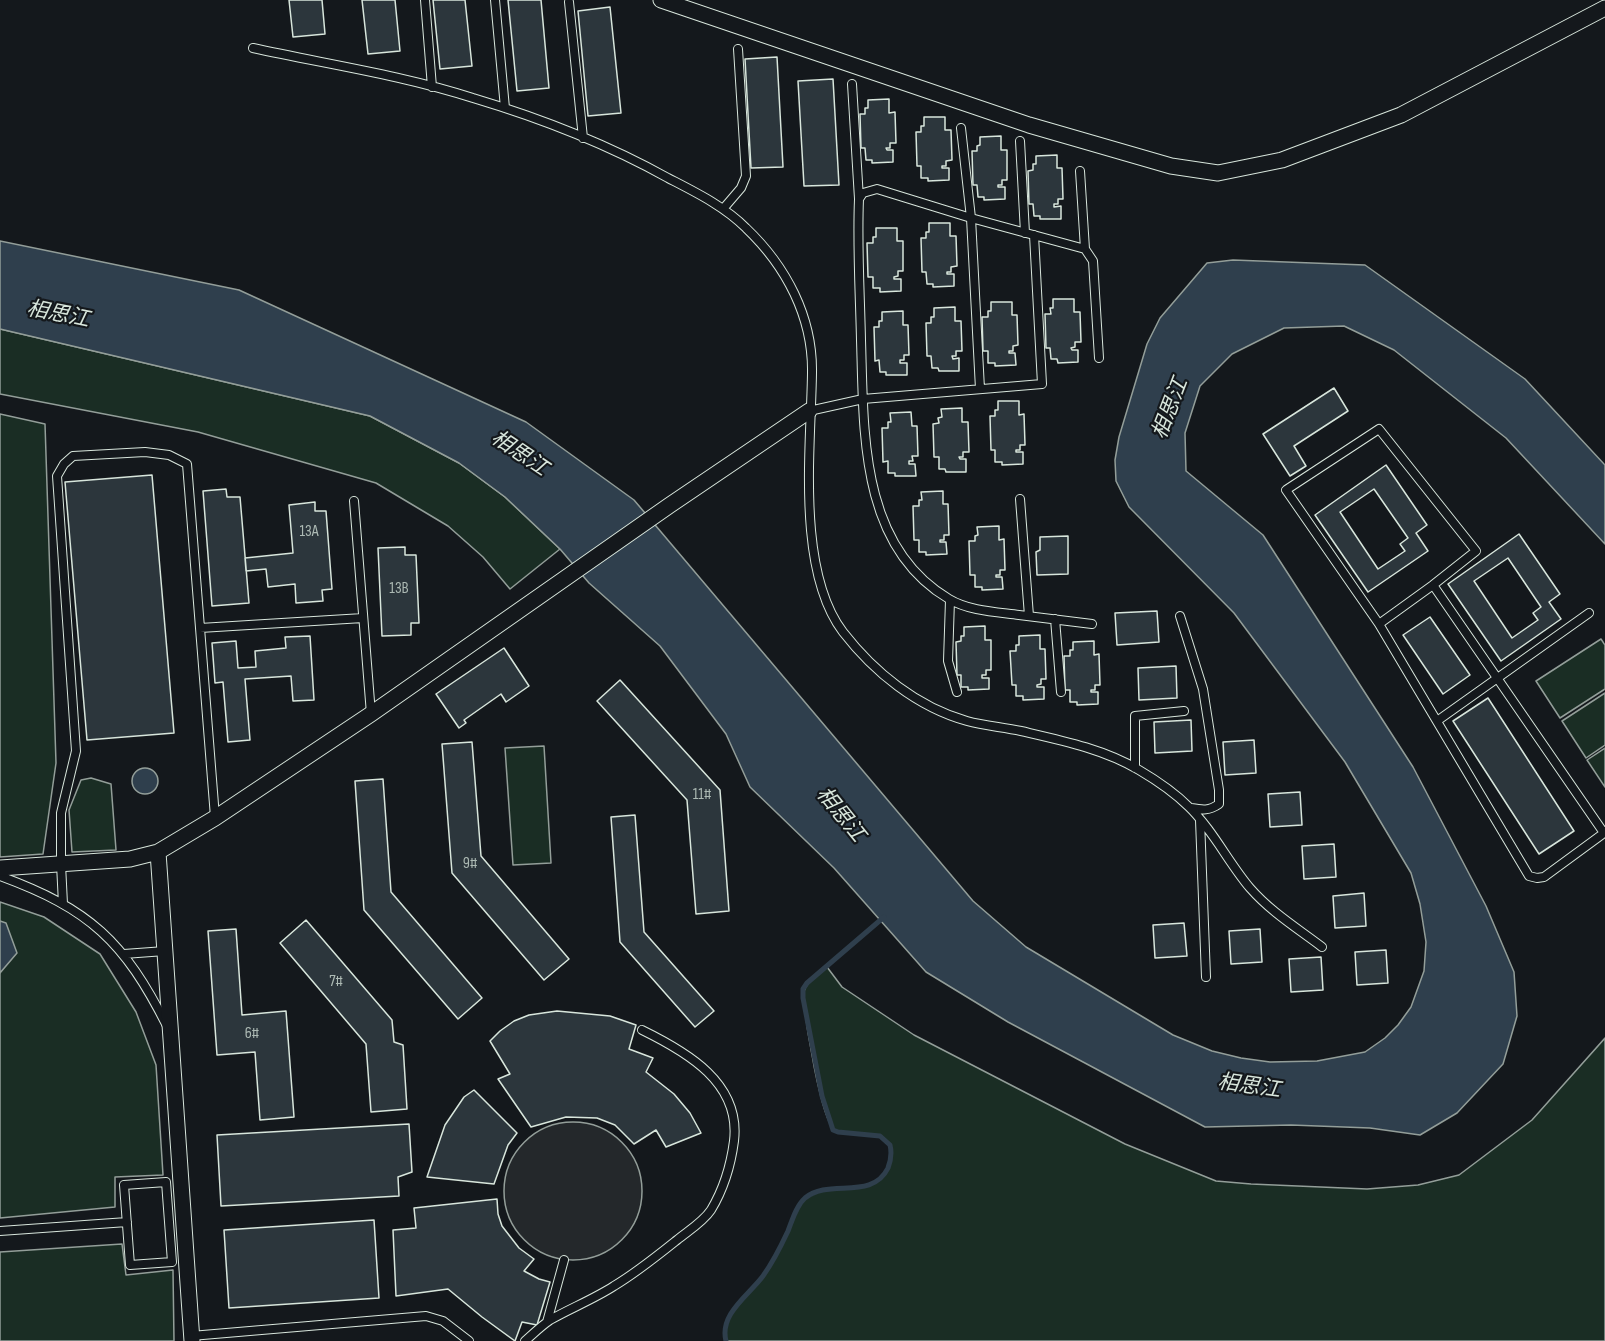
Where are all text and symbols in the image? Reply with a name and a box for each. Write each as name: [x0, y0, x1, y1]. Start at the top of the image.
water label: 相思江: [25, 297, 91, 333]
water label: 相思江: [1148, 375, 1194, 443]
water label: 相思江: [486, 426, 552, 482]
house number: 13A: [299, 522, 319, 542]
house number: 13B: [389, 579, 409, 599]
water label: 相思江: [810, 783, 870, 847]
house number: 11#: [693, 785, 711, 805]
house number: 9#: [463, 854, 477, 874]
house number: 7#: [329, 972, 343, 992]
house number: 6#: [245, 1024, 259, 1044]
water label: 相思江: [1216, 1070, 1282, 1104]

